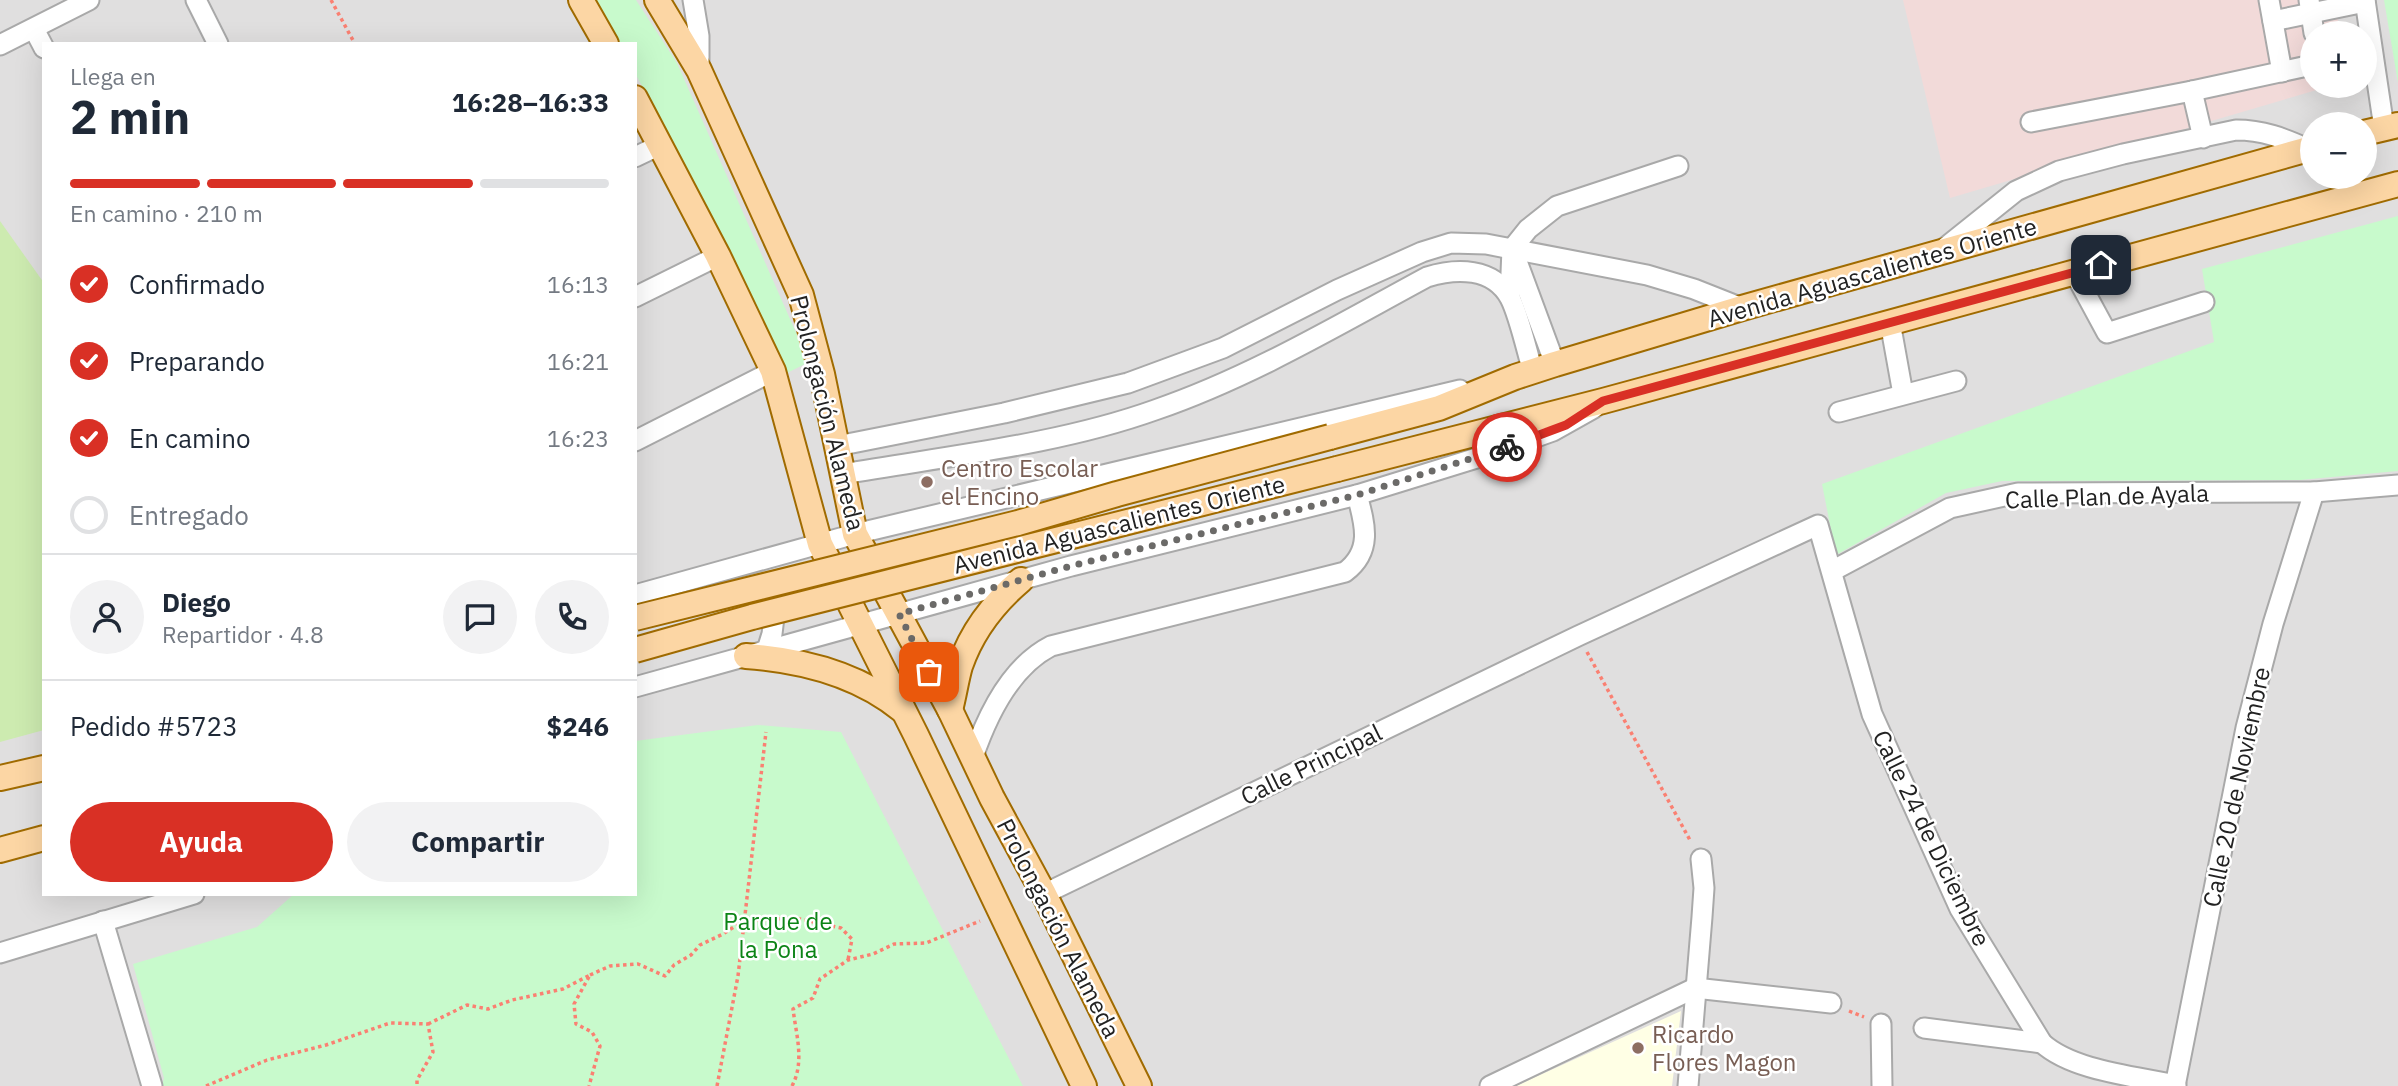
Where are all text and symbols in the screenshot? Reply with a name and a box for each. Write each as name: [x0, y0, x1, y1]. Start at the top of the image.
map controls: [2300, 21, 2377, 189]
button: +: [2300, 21, 2377, 98]
text: Llega en: [70, 61, 156, 91]
text: 16:28–16:33: [452, 85, 609, 119]
text: 2 min: [70, 87, 190, 147]
button: −: [2300, 112, 2377, 189]
text: En camino · 210 m: [70, 198, 263, 228]
street label: Avenida Aguascalientes Oriente: [1704, 210, 2040, 334]
pin: [2071, 235, 2131, 295]
icon: home: [2082, 246, 2120, 284]
icon: check: [70, 265, 108, 303]
text: Confirmado: [129, 267, 265, 301]
text: 16:13: [547, 269, 609, 299]
street label: Prolongación Alameda: [783, 292, 873, 534]
icon: check: [70, 342, 108, 380]
text: Preparando: [129, 344, 265, 378]
text: 16:21: [547, 346, 609, 376]
courier: [1472, 412, 1542, 482]
icon: check: [70, 419, 108, 457]
text: En camino: [129, 421, 251, 455]
text: 16:23: [547, 423, 609, 453]
icon: bike: [1488, 428, 1526, 466]
place label: Centro Escolar el Encino: [941, 452, 1098, 512]
street label: Avenida Aguascalientes Oriente: [950, 467, 1288, 581]
marker: Centro Escolar el Encino: [919, 474, 935, 490]
street label: Calle Plan de Ayala: [2004, 476, 2210, 516]
text: Entregado: [129, 498, 249, 532]
button: person: [70, 580, 144, 654]
button: chat: [443, 580, 517, 654]
button: phone: [535, 580, 609, 654]
text: Diego: [162, 585, 231, 619]
text: Repartidor · 4.8: [162, 619, 324, 649]
pin: [899, 642, 959, 702]
icon: bag: [910, 653, 948, 691]
street label: Calle 20 de Noviembre: [2195, 664, 2277, 910]
text: Pedido #5723: [70, 709, 238, 743]
text: $246: [547, 709, 609, 743]
street label: Calle Principal: [1235, 716, 1387, 812]
street label: Calle 24 de Diciembre: [1866, 725, 1998, 951]
button: Ayuda: [70, 802, 333, 882]
button: Compartir: [347, 802, 609, 882]
street label: Prolongación Alameda: [990, 813, 1128, 1043]
park label: Parque de la Pona: [723, 905, 833, 965]
place label: Ricardo Flores Magon: [1652, 1018, 1797, 1078]
marker: Ricardo Flores Magon: [1630, 1040, 1646, 1056]

